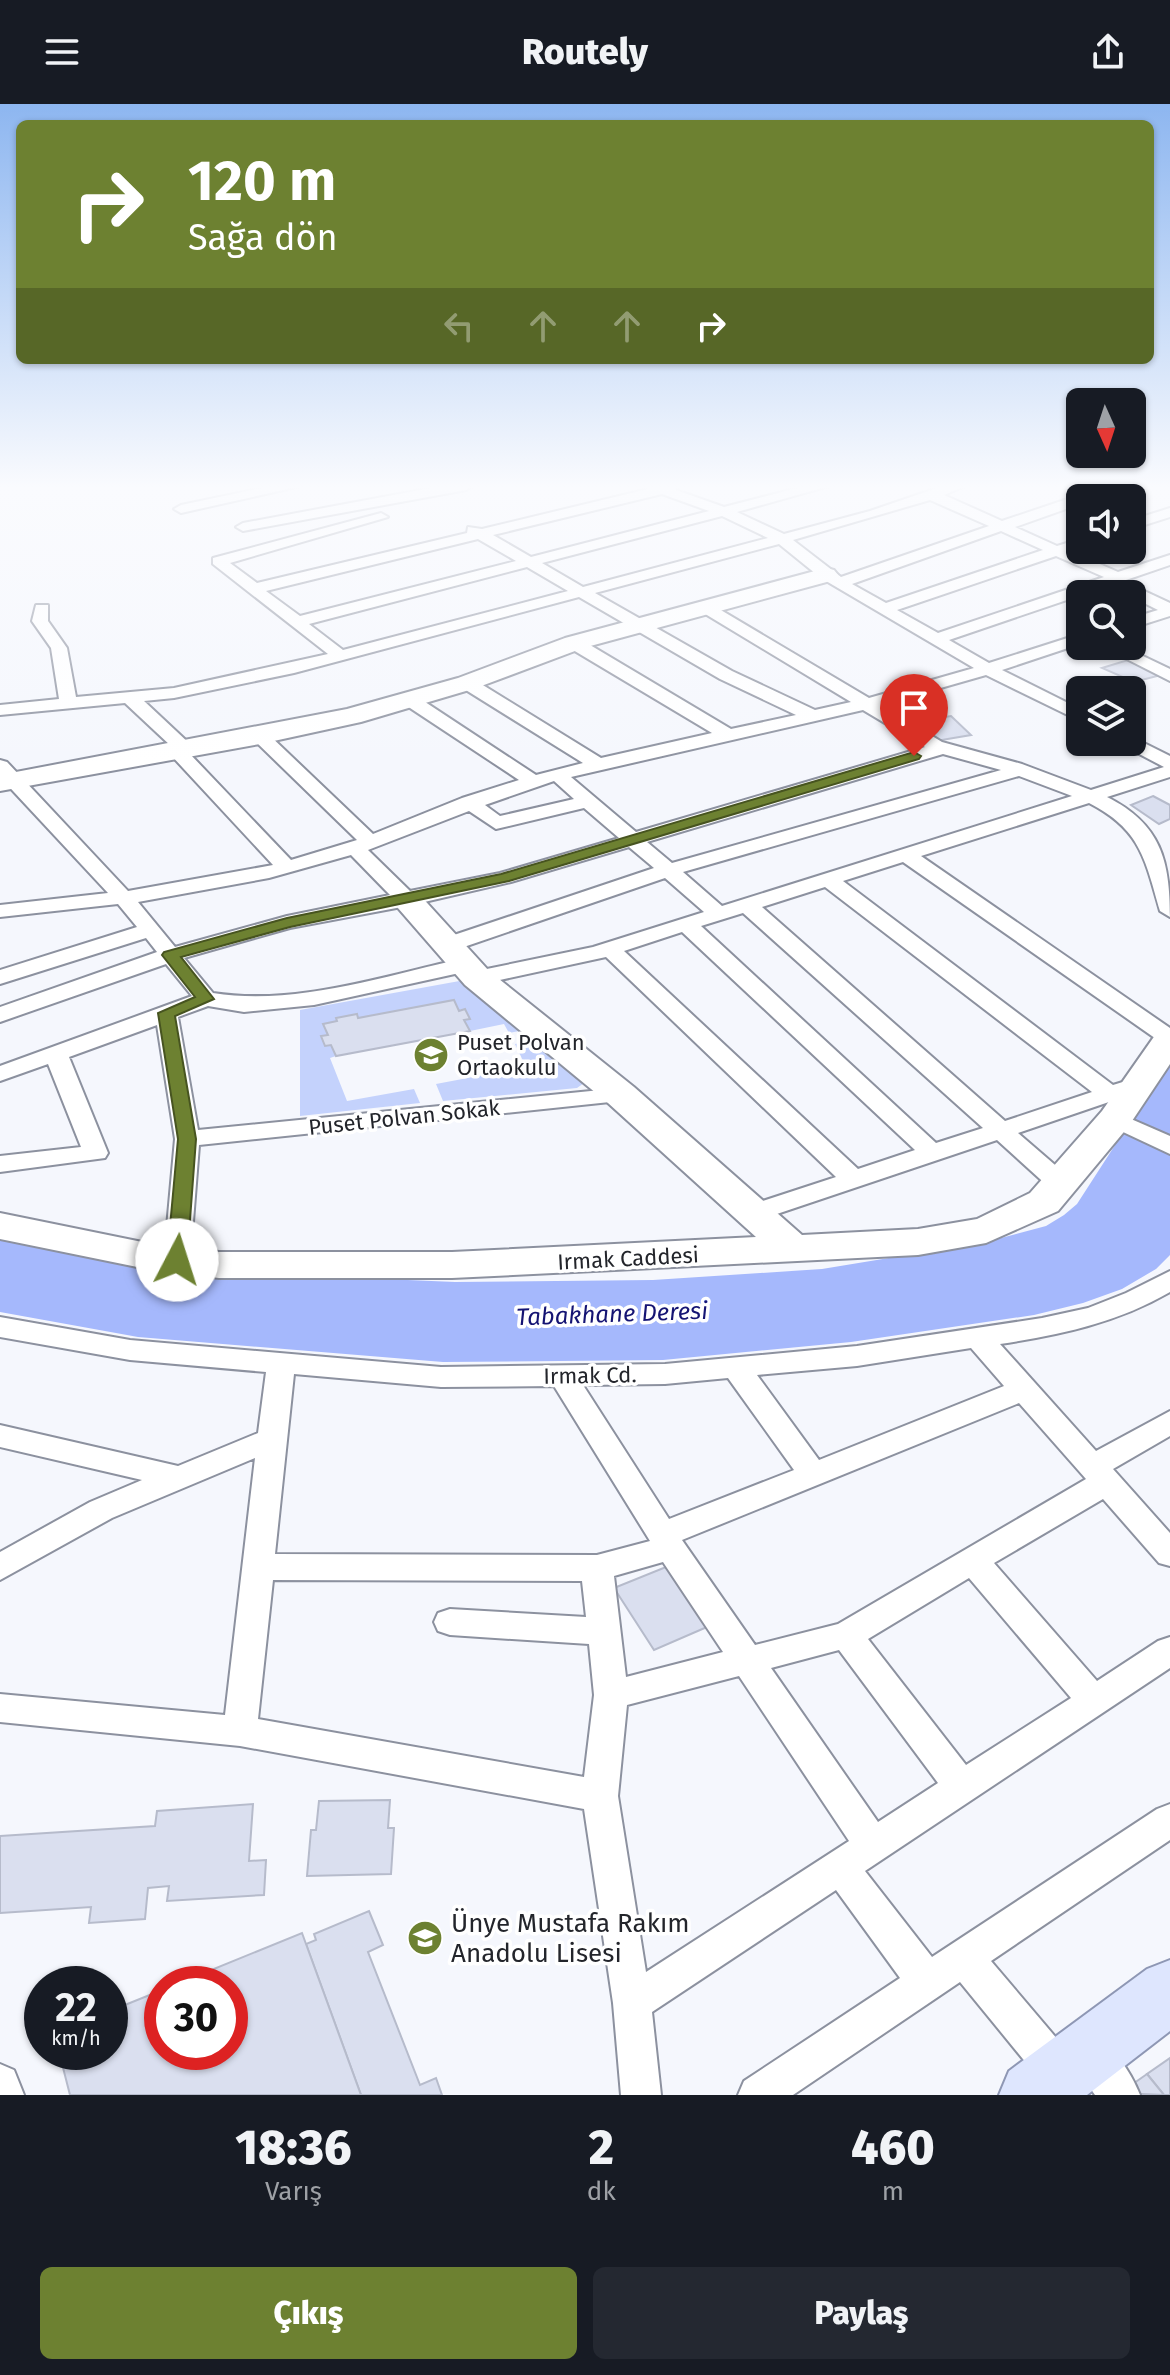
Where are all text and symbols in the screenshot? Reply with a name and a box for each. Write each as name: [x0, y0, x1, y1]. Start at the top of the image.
icon: menu: [40, 30, 84, 74]
text: Routely: [522, 30, 648, 74]
icon: share: [1086, 30, 1130, 74]
text: 120 m: [188, 148, 336, 215]
icon: right: [56, 152, 160, 256]
text: Sağa dön: [188, 216, 338, 260]
icon: left: [437, 304, 481, 348]
icon: ahead: [521, 304, 565, 348]
icon: ahead: [605, 304, 649, 348]
icon: right: [689, 304, 733, 348]
north arrow: [1066, 388, 1146, 468]
map controls: [1066, 388, 1146, 756]
button: sound: [1066, 484, 1146, 564]
button: search: [1066, 580, 1146, 660]
pin: [880, 674, 948, 756]
button: layers: [1066, 676, 1146, 756]
icon: arrive: [892, 686, 936, 730]
place label: Puset Polvan Ortaokulu: [457, 1029, 585, 1081]
school or university icon: Puset Polvan Ortaokulu: [412, 1036, 450, 1074]
street label: Puset Polvan Sokak: [307, 1094, 502, 1141]
position arrow: [135, 1218, 219, 1302]
street label: Irmak Caddesi: [557, 1241, 700, 1276]
water label: Tabakhane Deresi: [516, 1297, 709, 1331]
street label: Irmak Cd.: [543, 1361, 637, 1390]
place label: Ünye Mustafa Rakım Anadolu Lisesi: [451, 1908, 690, 1969]
school or university icon: Ünye Mustafa Rakım Anadolu Lisesi: [406, 1919, 444, 1957]
speed limit sign: 30: [144, 1966, 248, 2070]
text: 22: [55, 1984, 97, 2032]
text: km/h: [51, 2026, 101, 2050]
text: 18:36: [235, 2119, 352, 2177]
text: 2: [589, 2119, 614, 2177]
text: 460: [851, 2119, 935, 2177]
text: Varış: [265, 2176, 322, 2207]
text: dk: [587, 2176, 616, 2207]
text: m: [882, 2176, 904, 2207]
button: Çıkış: [40, 2267, 577, 2359]
button: Paylaş: [593, 2267, 1130, 2359]

